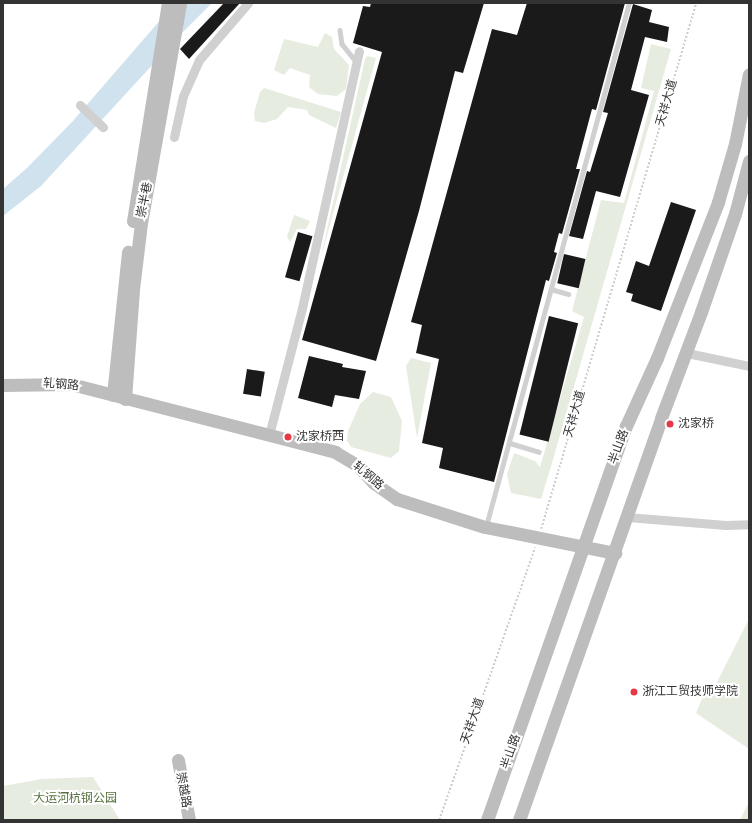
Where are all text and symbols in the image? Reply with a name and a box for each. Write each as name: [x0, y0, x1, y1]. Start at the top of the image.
street label: 天祥大道: [653, 78, 681, 128]
street label: 崇半巷: [134, 181, 156, 219]
street label: 轧钢路: [42, 376, 80, 394]
street label: 天祥大道: [561, 389, 589, 439]
place label: 沈家桥: [678, 417, 714, 431]
marker: 沈家桥: [665, 419, 675, 429]
street label: 半山路: [606, 428, 632, 466]
place label: 沈家桥西: [296, 430, 344, 444]
marker: 沈家桥西: [283, 432, 293, 442]
street label: 轧钢路: [350, 459, 386, 493]
place label: 浙江工贸技师学院: [642, 685, 738, 699]
marker: 浙江工贸技师学院: [629, 687, 639, 697]
street label: 天祥大道: [458, 696, 488, 746]
street label: 半山路: [498, 733, 524, 771]
street label: 崇越路: [173, 771, 193, 809]
park label: 大运河杭钢公园: [33, 792, 117, 806]

